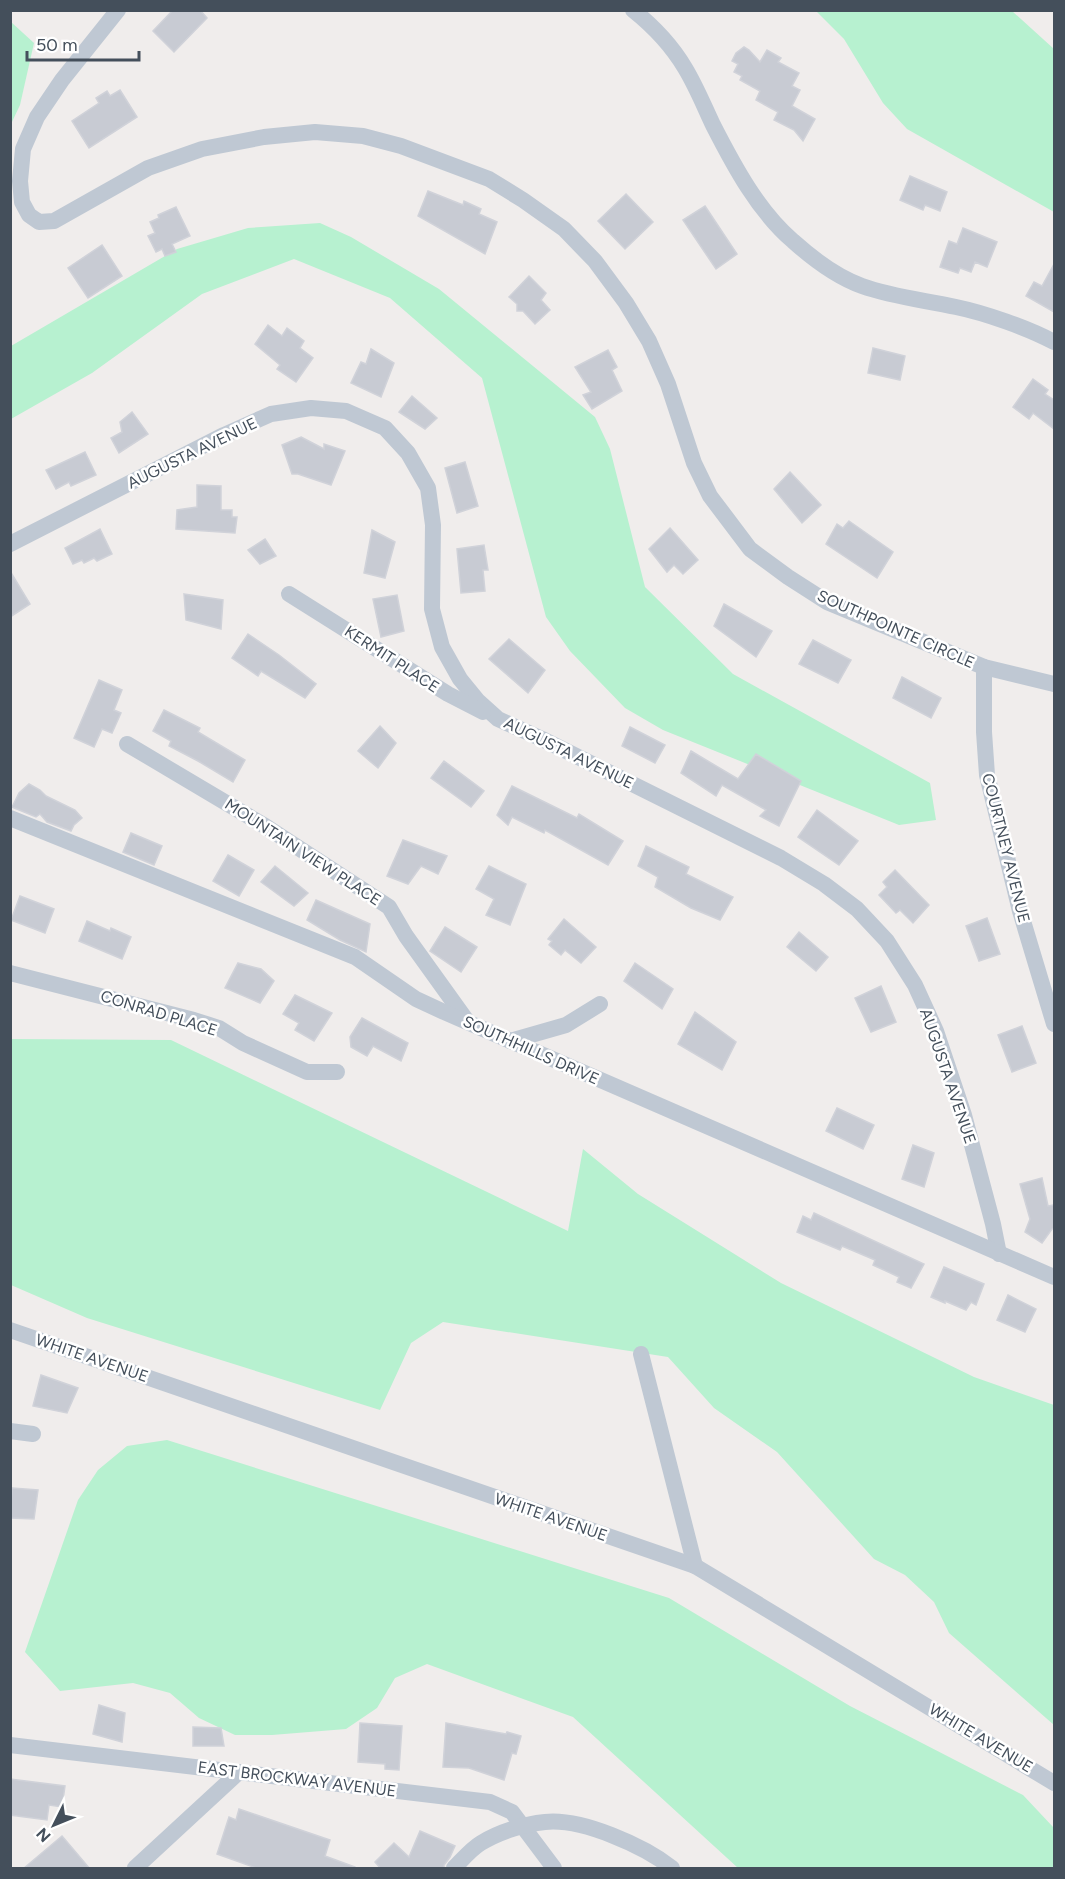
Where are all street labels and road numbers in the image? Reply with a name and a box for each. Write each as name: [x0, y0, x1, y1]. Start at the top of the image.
street label: AUGUSTA AVENUE: [124, 413, 260, 493]
street label: SOUTHPOINTE CIRCLE: [814, 586, 978, 672]
street label: KERMIT PLACE: [341, 621, 443, 697]
street label: AUGUSTA AVENUE: [501, 713, 637, 793]
street label: COURTNEY AVENUE: [978, 771, 1034, 925]
street label: MOUNTAIN VIEW PLACE: [221, 794, 385, 910]
street label: CONRAD PLACE: [98, 986, 220, 1040]
street label: AUGUSTA AVENUE: [916, 1006, 980, 1146]
street label: SOUTHHILLS DRIVE: [460, 1011, 602, 1089]
street label: WHITE AVENUE: [33, 1330, 151, 1386]
street label: WHITE AVENUE: [492, 1489, 610, 1545]
street label: WHITE AVENUE: [926, 1700, 1036, 1776]
street label: EAST BROCKWAY AVENUE: [197, 1757, 397, 1801]

